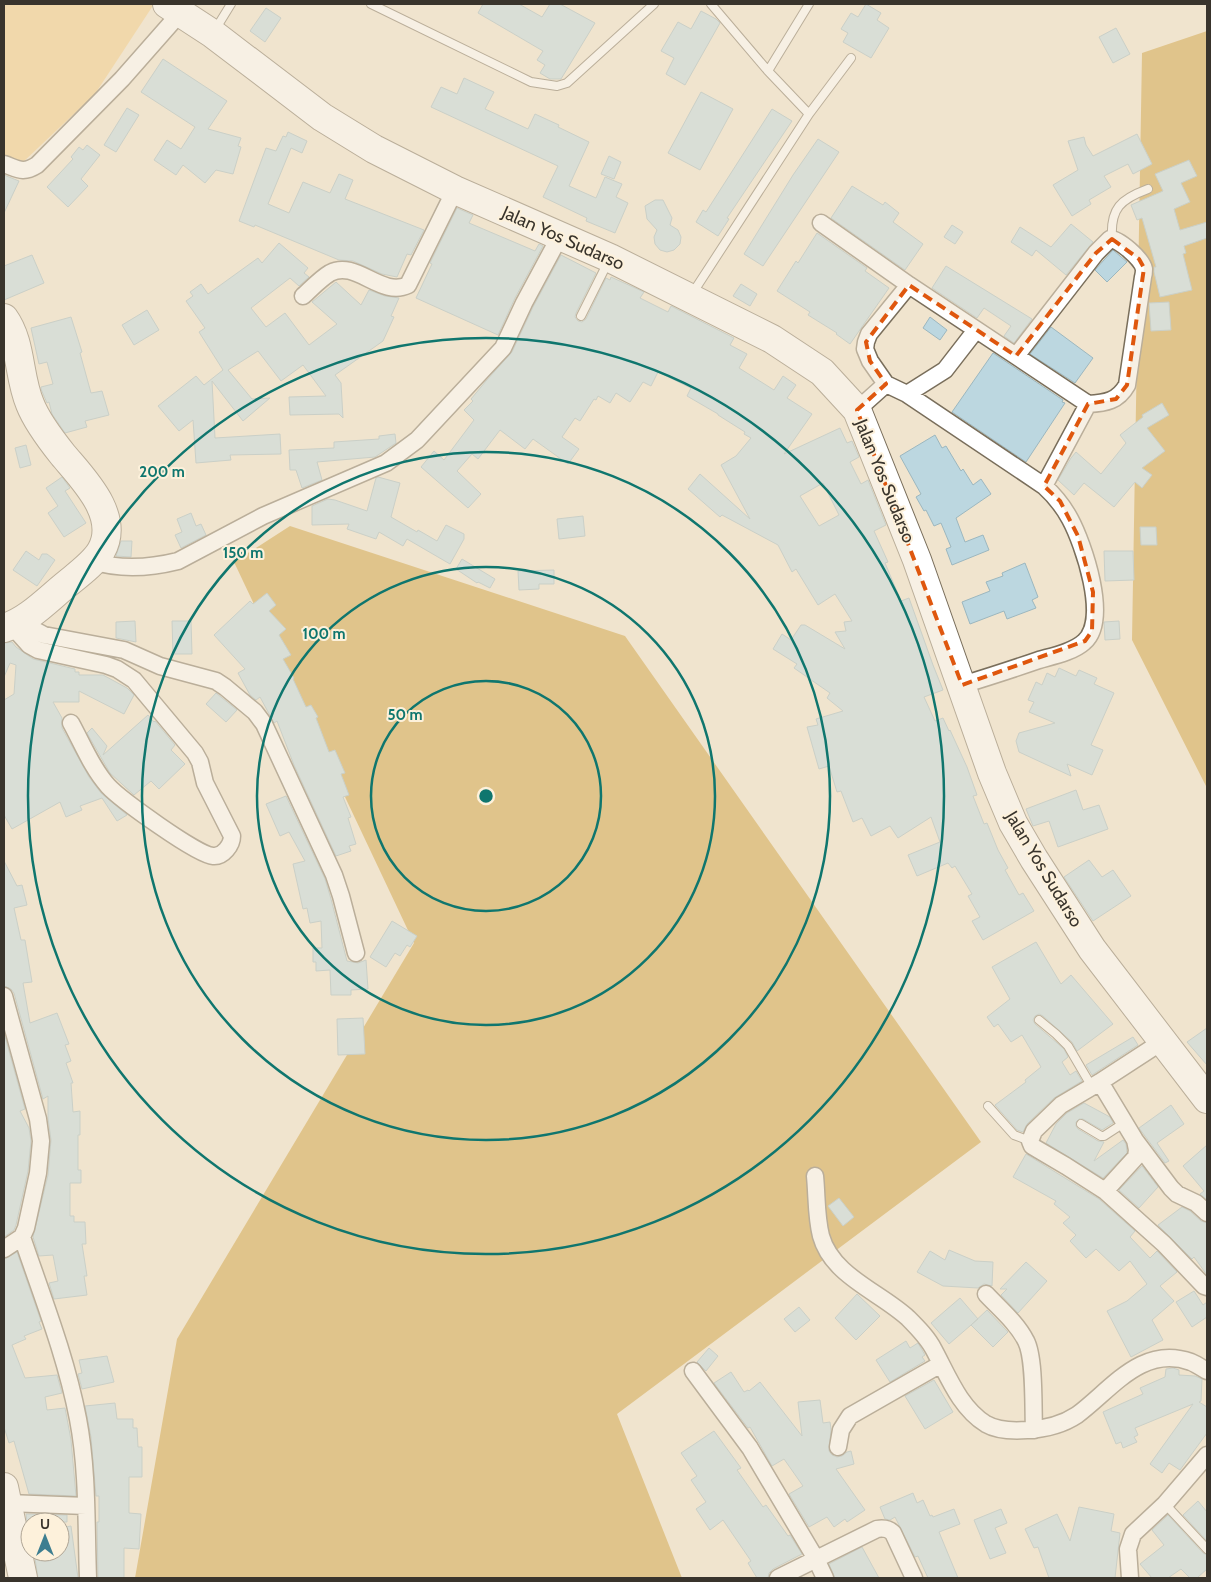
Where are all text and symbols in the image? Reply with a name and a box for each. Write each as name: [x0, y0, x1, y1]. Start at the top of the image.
street label: Jalan Yos Sudarso: [497, 201, 628, 275]
street label: Jalan Yos Sudarso: [850, 415, 920, 546]
text: 200 m: [139, 463, 185, 481]
text: 150 m: [223, 544, 263, 562]
text: 100 m: [302, 625, 346, 643]
text: 50 m: [387, 706, 423, 724]
centre of rings: [477, 787, 495, 805]
street label: Jalan Yos Sudarso: [1000, 806, 1087, 931]
north arrow: [20, 1512, 70, 1562]
text: U: [40, 1515, 50, 1533]

